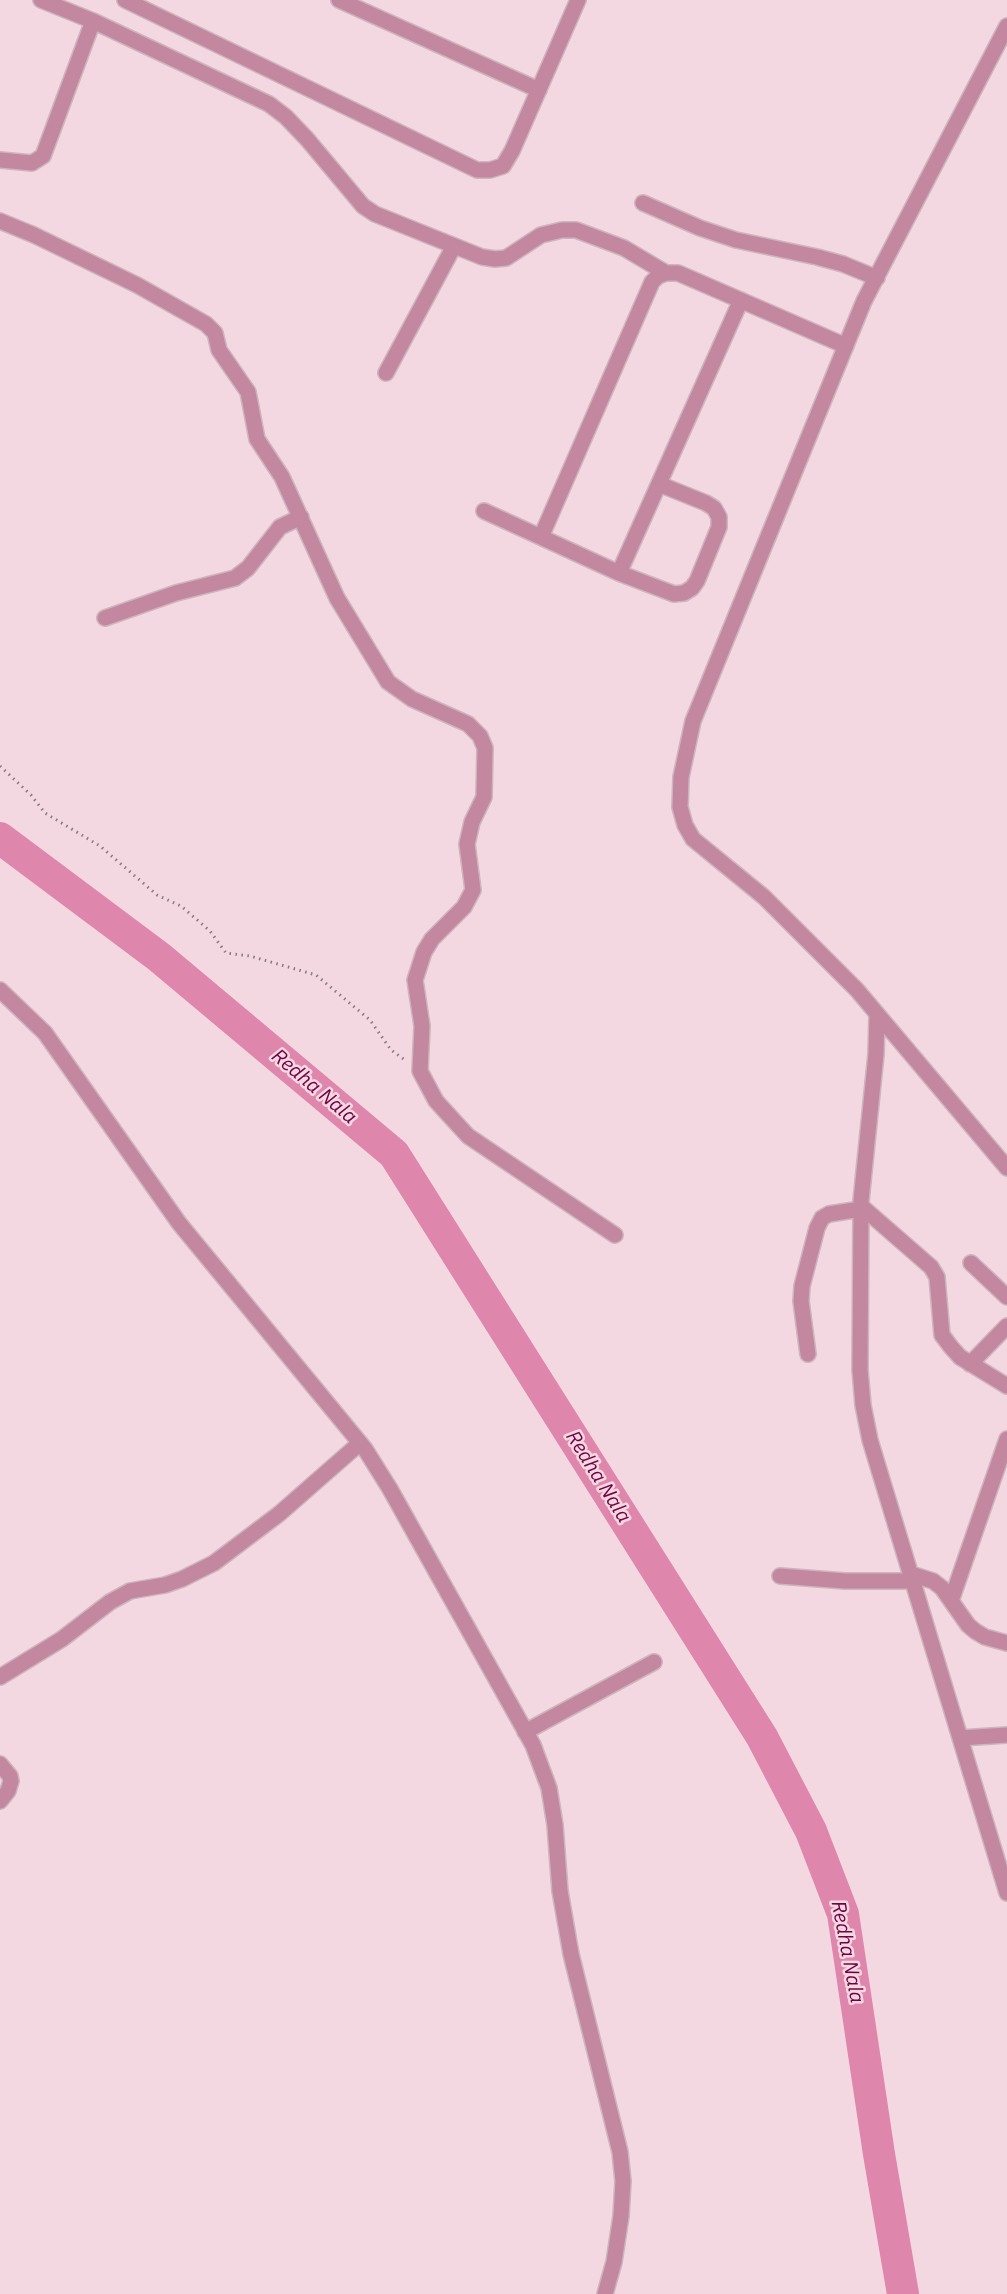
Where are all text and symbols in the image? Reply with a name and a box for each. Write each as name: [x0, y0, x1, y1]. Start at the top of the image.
water label: Redha Nala: [267, 1044, 361, 1130]
water label: Redha Nala: [560, 1427, 636, 1527]
water label: Redha Nala: [825, 1899, 869, 2005]

